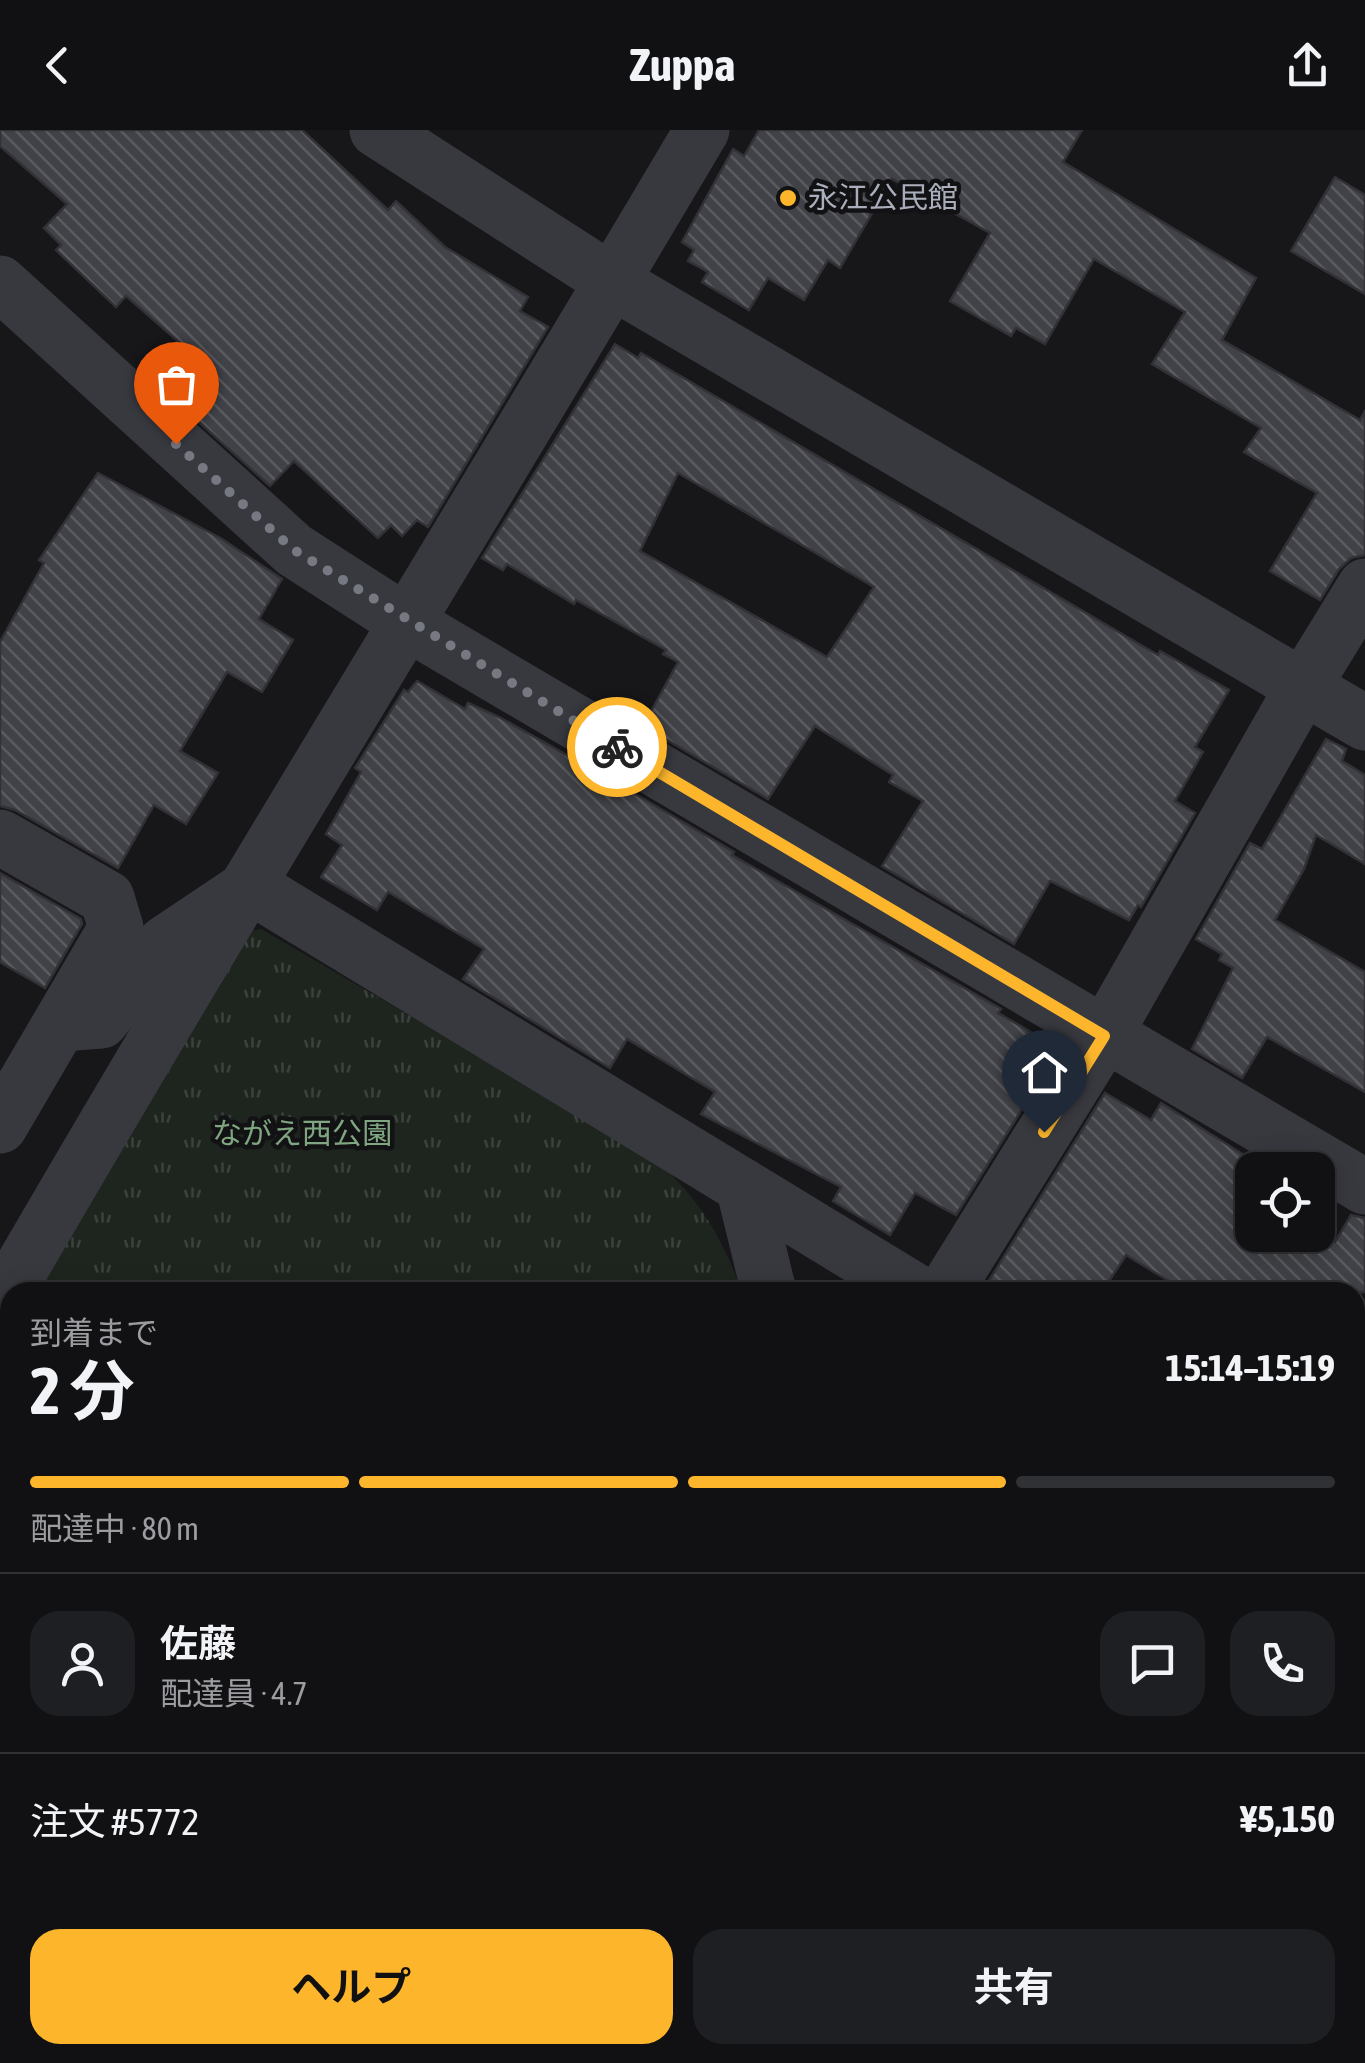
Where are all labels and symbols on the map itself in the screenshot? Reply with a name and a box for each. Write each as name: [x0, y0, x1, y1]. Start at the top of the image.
place label: 永江公民館: [808, 180, 958, 214]
marker: 永江公民館: [777, 187, 799, 209]
pin: [134, 342, 219, 445]
courier: [567, 697, 667, 797]
pin: [1002, 1030, 1087, 1133]
park label: ながえ西公園: [212, 1116, 392, 1150]

